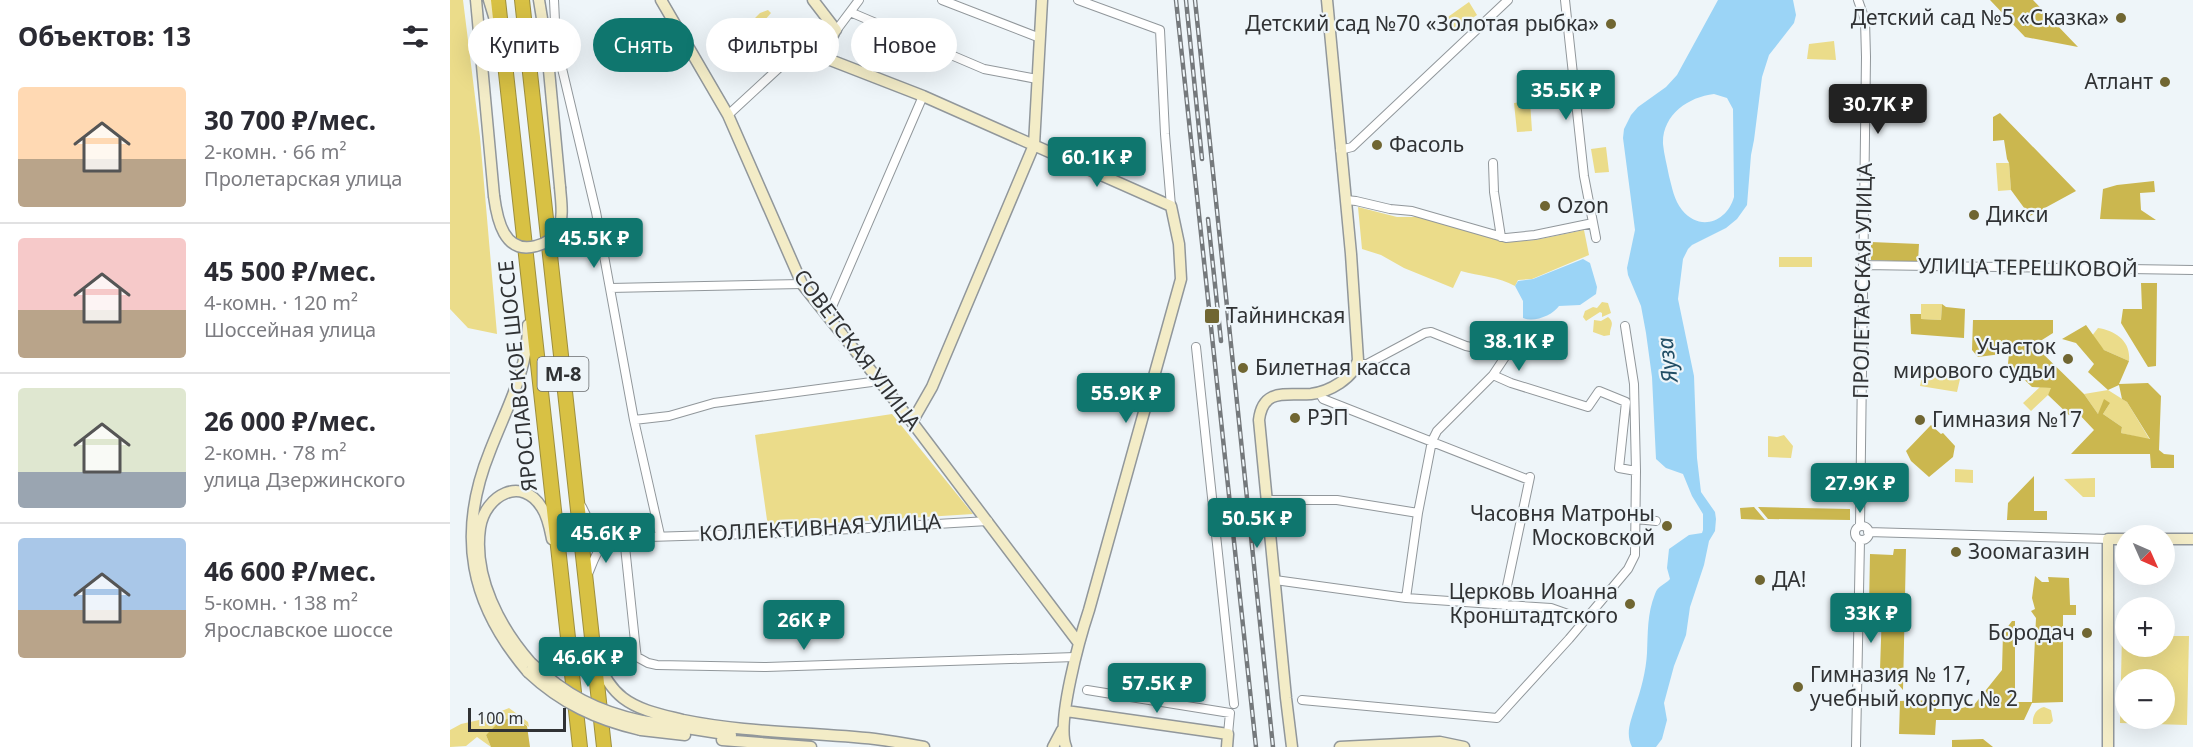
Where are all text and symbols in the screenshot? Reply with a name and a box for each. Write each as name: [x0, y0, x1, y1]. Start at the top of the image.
place label: Детский сад №5 «Сказка»: [1851, 3, 2109, 31]
place label: Детский сад №70 «Золотая рыбка»: [1245, 9, 1599, 37]
marker: Детский сад №5 «Сказка»: [2114, 11, 2128, 25]
marker: Детский сад №70 «Золотая рыбка»: [1604, 17, 1618, 31]
text: Объектов: 13: [18, 18, 191, 54]
chip: Купить: [468, 18, 581, 72]
chip: Снять: [593, 18, 694, 72]
chip: Фильтры: [706, 18, 839, 72]
chip: Новое: [851, 18, 957, 72]
icon: filters: [399, 20, 432, 53]
place label: Атлант: [2084, 67, 2153, 95]
pin: 35.5K ₽: [1511, 70, 1621, 121]
marker: Атлант: [2158, 75, 2172, 89]
text: 35.5K ₽: [1531, 76, 1601, 103]
pin: 30.7K ₽: [1823, 84, 1933, 135]
text: 30.7K ₽: [1843, 90, 1913, 117]
text: 30 700 ₽/мес.: [204, 102, 376, 138]
icon: home: [66, 111, 138, 183]
place label: Фасоль: [1389, 130, 1464, 158]
pin: 60.1K ₽: [1042, 137, 1152, 188]
text: 2-комн. · 66 m²: [204, 138, 347, 165]
marker: Фасоль: [1370, 138, 1384, 152]
text: 60.1K ₽: [1062, 143, 1132, 170]
street label: ПРОЛЕТАРСКАЯ УЛИЦА: [1846, 162, 1878, 399]
text: Пролетарская улица: [204, 165, 402, 192]
place label: Ozon: [1557, 191, 1609, 219]
marker: Ozon: [1538, 199, 1552, 213]
place label: Дикси: [1986, 200, 2048, 228]
marker: Дикси: [1967, 208, 1981, 222]
pin: 45.5K ₽: [539, 218, 649, 269]
text: 45.5K ₽: [559, 224, 629, 251]
street label: УЛИЦА ТЕРЕШКОВОЙ: [1918, 251, 2138, 283]
text: 45 500 ₽/мес.: [204, 253, 376, 289]
street label: ЯРОСЛАВСКОЕ ШОССЕ: [491, 259, 543, 493]
icon: home: [66, 262, 138, 334]
street label: СОВЕТСКАЯ УЛИЦА: [788, 263, 928, 436]
text: 4-комн. · 120 m²: [204, 289, 358, 316]
place label: Тайнинская: [1226, 301, 1345, 329]
marker: Тайнинская: [1203, 307, 1221, 325]
text: Шоссейная улица: [204, 316, 376, 343]
pin: 38.1K ₽: [1464, 321, 1574, 372]
text: 38.1K ₽: [1484, 327, 1554, 354]
place label: Участок мирового судьи: [1893, 332, 2056, 384]
water label: Яуза: [1648, 336, 1684, 386]
marker: Участок мирового судьи: [2061, 352, 2075, 366]
place label: Билетная касса: [1255, 353, 1411, 381]
road number: М-8: [538, 357, 588, 391]
marker: Билетная касса: [1236, 361, 1250, 375]
pin: 55.9K ₽: [1071, 373, 1181, 424]
text: 55.9K ₽: [1091, 379, 1161, 406]
text: 26 000 ₽/мес.: [204, 403, 376, 439]
place label: РЭП: [1307, 403, 1349, 431]
place label: Гимназия №17: [1932, 405, 2082, 433]
marker: РЭП: [1288, 411, 1302, 425]
icon: home: [66, 412, 138, 484]
marker: Гимназия №17: [1913, 413, 1927, 427]
text: 2-комн. · 78 m²: [204, 439, 347, 466]
pin: 27.9K ₽: [1805, 463, 1915, 514]
text: улица Дзержинского: [204, 466, 405, 493]
text: 27.9K ₽: [1825, 469, 1895, 496]
pin: 50.5K ₽: [1202, 498, 1312, 549]
place label: Часовня Матроны Московской: [1470, 499, 1655, 551]
text: 50.5K ₽: [1222, 504, 1292, 531]
street label: КОЛЛЕКТИВНАЯ УЛИЦА: [698, 507, 942, 547]
pin: 45.6K ₽: [551, 513, 661, 564]
text: 45.6K ₽: [571, 519, 641, 546]
marker: Часовня Матроны Московской: [1660, 519, 1674, 533]
north arrow: [2115, 525, 2175, 585]
map controls: [2115, 525, 2175, 729]
place label: Зоомагазин: [1968, 537, 2090, 565]
marker: Зоомагазин: [1949, 545, 1963, 559]
text: 46 600 ₽/мес.: [204, 553, 376, 589]
icon: home: [66, 562, 138, 634]
place label: ДА!: [1772, 565, 1806, 593]
marker: ДА!: [1753, 573, 1767, 587]
place label: Церковь Иоанна Кронштадтского: [1449, 577, 1618, 629]
text: 5-комн. · 138 m²: [204, 589, 358, 616]
pin: 33K ₽: [1829, 593, 1913, 644]
marker: Церковь Иоанна Кронштадтского: [1623, 597, 1637, 611]
button: +: [2115, 597, 2175, 657]
text: 33K ₽: [1844, 599, 1898, 626]
pin: 26K ₽: [762, 600, 846, 651]
text: 26K ₽: [777, 606, 831, 633]
text: Ярославское шоссе: [204, 616, 393, 643]
place label: Бородач: [1988, 618, 2075, 646]
marker: Бородач: [2080, 626, 2094, 640]
pin: 46.6K ₽: [533, 637, 643, 688]
text: 46.6K ₽: [553, 643, 623, 670]
place label: Гимназия № 17, учебный корпус № 2: [1810, 660, 2018, 712]
pin: 57.5K ₽: [1102, 663, 1212, 714]
text: 57.5K ₽: [1122, 669, 1192, 696]
button: −: [2115, 669, 2175, 729]
marker: Гимназия № 17, учебный корпус № 2: [1791, 680, 1805, 694]
scale bar: [468, 705, 566, 732]
text: 100 m: [477, 707, 524, 729]

